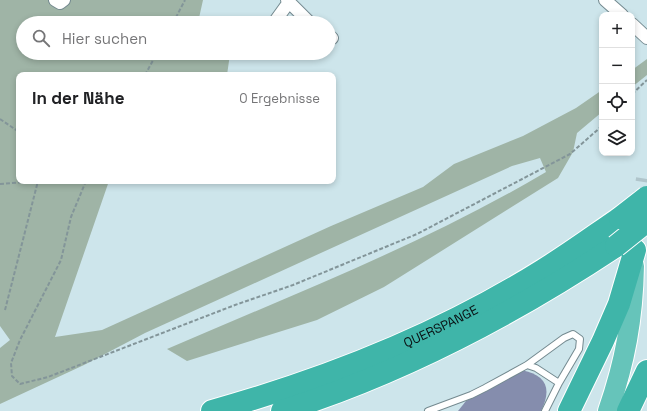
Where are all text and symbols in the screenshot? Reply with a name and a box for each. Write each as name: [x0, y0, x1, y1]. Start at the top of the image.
map controls: [599, 12, 635, 156]
button: +: [599, 12, 635, 48]
search box: [16, 16, 336, 60]
icon: search: [30, 27, 52, 49]
text: Hier suchen: [62, 29, 147, 48]
button: −: [599, 48, 635, 84]
button: locate: [599, 84, 635, 120]
text: In der Nähe: [32, 87, 124, 109]
text: 0 Ergebnisse: [239, 90, 320, 107]
button: layers: [599, 120, 635, 156]
street label: QUERSPANGE: [400, 301, 481, 351]

